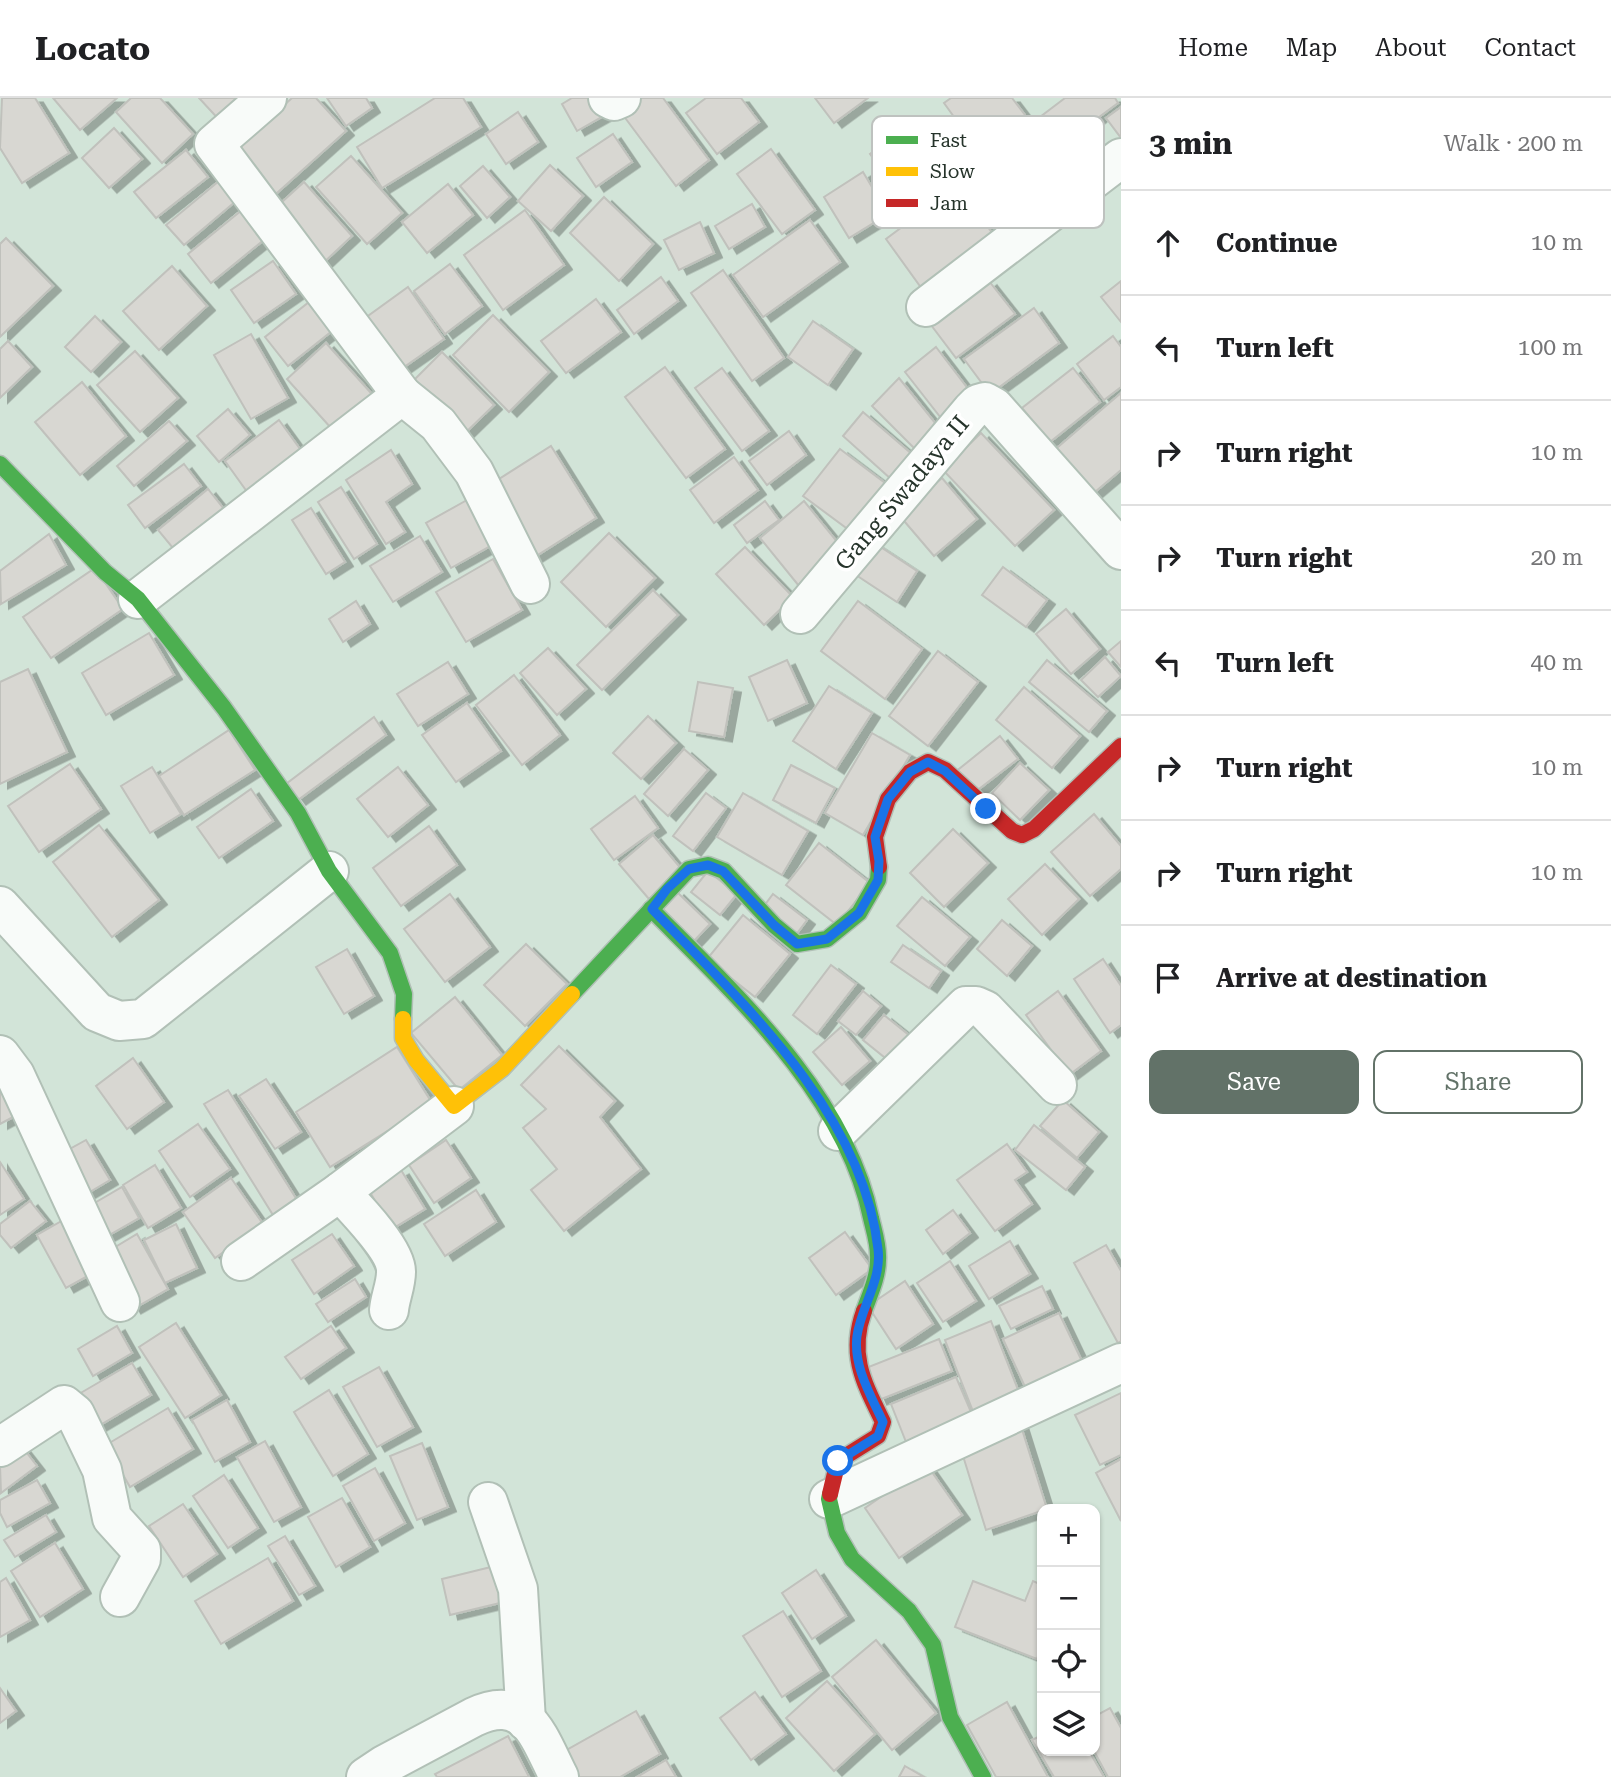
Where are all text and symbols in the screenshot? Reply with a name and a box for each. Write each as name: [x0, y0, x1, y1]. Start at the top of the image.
text: Locato: [35, 29, 150, 68]
text: Home: [1178, 34, 1248, 62]
text: Map: [1286, 34, 1337, 62]
text: About: [1375, 34, 1446, 62]
text: Contact: [1484, 34, 1576, 62]
legend: [872, 116, 1104, 228]
text: 3 min: [1149, 126, 1232, 161]
text: Fast: [930, 129, 967, 152]
text: Walk · 200 m: [1444, 130, 1583, 157]
text: Slow: [930, 160, 975, 183]
text: Jam: [930, 192, 968, 215]
icon: ahead: [1149, 224, 1187, 262]
text: Continue: [1216, 228, 1338, 258]
text: 10 m: [1530, 229, 1583, 256]
icon: left: [1149, 329, 1187, 367]
text: Turn left: [1216, 333, 1334, 363]
text: 100 m: [1518, 334, 1583, 361]
street label: Gang Swadaya II: [829, 410, 975, 576]
icon: right: [1149, 434, 1187, 472]
text: Turn right: [1216, 438, 1352, 468]
text: 10 m: [1530, 439, 1583, 466]
icon: right: [1149, 539, 1187, 577]
text: Turn right: [1216, 543, 1352, 573]
text: 20 m: [1530, 544, 1583, 571]
icon: left: [1149, 644, 1187, 682]
text: Turn left: [1216, 648, 1334, 678]
text: 40 m: [1530, 649, 1583, 676]
icon: right: [1149, 749, 1187, 787]
text: Turn right: [1216, 753, 1352, 783]
text: 10 m: [1530, 754, 1583, 781]
route end: [970, 793, 1001, 824]
icon: right: [1149, 854, 1187, 892]
text: Turn right: [1216, 858, 1352, 888]
text: 10 m: [1530, 859, 1583, 886]
icon: arrive: [1149, 959, 1187, 997]
text: Arrive at destination: [1216, 963, 1487, 993]
button: Save: [1149, 1050, 1359, 1114]
button: Share: [1373, 1050, 1583, 1114]
route start: [822, 1445, 853, 1476]
map controls: [1037, 1504, 1100, 1756]
button: +: [1037, 1504, 1100, 1567]
button: −: [1037, 1567, 1100, 1630]
button: locate: [1037, 1630, 1100, 1693]
button: layers: [1037, 1693, 1100, 1756]

